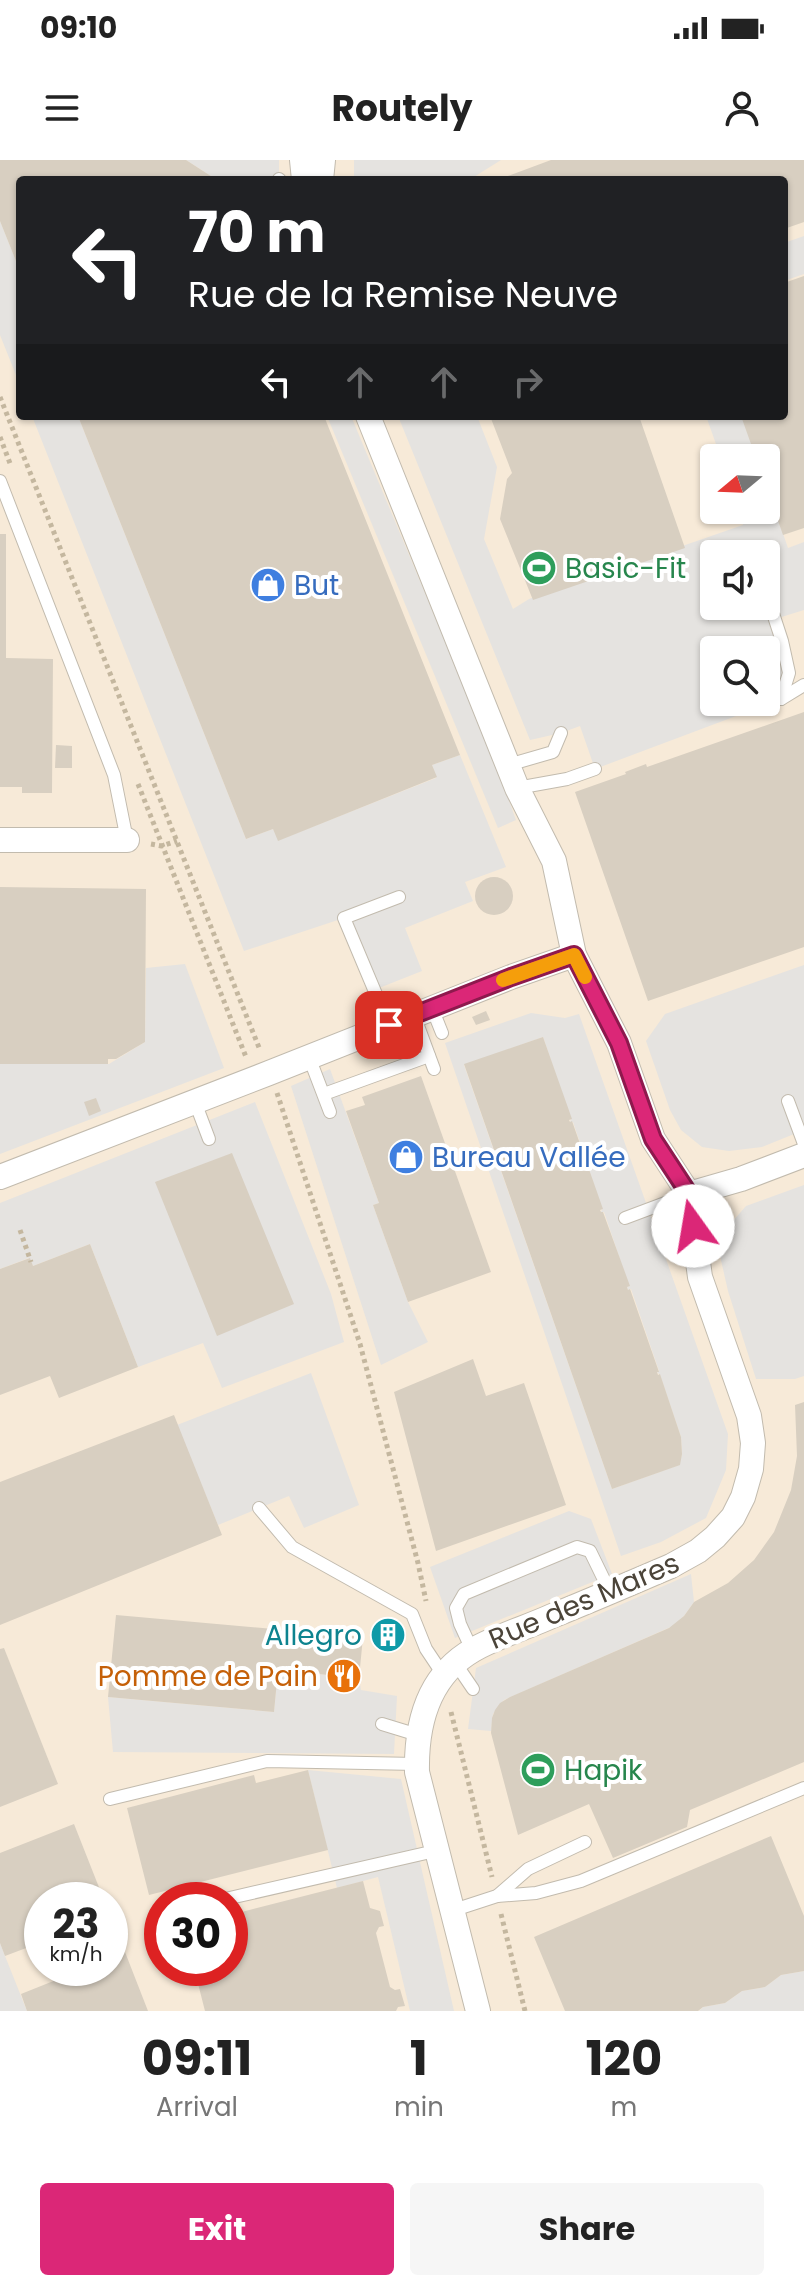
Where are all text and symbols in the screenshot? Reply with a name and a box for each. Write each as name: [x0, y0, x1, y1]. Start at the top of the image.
text: 09:10: [40, 6, 117, 49]
text: Routely: [332, 83, 472, 134]
icon: menu: [40, 86, 84, 130]
icon: person: [720, 86, 764, 130]
text: 70 m: [188, 193, 326, 272]
icon: left: [56, 208, 160, 312]
text: Rue de la Remise Neuve: [188, 269, 618, 320]
icon: left: [254, 360, 298, 404]
icon: ahead: [338, 360, 382, 404]
icon: ahead: [422, 360, 466, 404]
icon: right: [506, 360, 550, 404]
north arrow: [700, 444, 780, 524]
map controls: [700, 444, 780, 716]
button: sound: [700, 540, 780, 620]
sports icon: Basic-Fit: [520, 549, 558, 587]
place label: Basic-Fit: [565, 549, 686, 588]
shop icon: But: [249, 566, 287, 604]
place label: But: [294, 566, 339, 605]
button: search: [700, 636, 780, 716]
pin: [355, 991, 423, 1059]
icon: arrive: [367, 1003, 411, 1047]
shop icon: Bureau Vallée: [387, 1138, 425, 1176]
place label: Bureau Vallée: [432, 1138, 626, 1177]
position arrow: [651, 1184, 735, 1268]
street label: Rue des Mares: [483, 1543, 685, 1659]
place label: Allegro: [265, 1616, 362, 1655]
building icon: Allegro: [369, 1616, 407, 1654]
place label: Pomme de Pain: [98, 1657, 318, 1696]
restaurant icon: Pomme de Pain: [325, 1657, 363, 1695]
sports icon: Hapik: [519, 1751, 557, 1789]
place label: Hapik: [564, 1751, 643, 1790]
speed limit sign: 30: [144, 1882, 248, 1986]
text: 23: [52, 1896, 100, 1952]
text: km/h: [49, 1940, 103, 1968]
text: 09:11: [142, 2025, 252, 2092]
text: 1: [410, 2025, 428, 2092]
text: 120: [585, 2025, 662, 2092]
text: Arrival: [156, 2089, 238, 2125]
text: min: [394, 2089, 444, 2125]
text: m: [610, 2089, 637, 2125]
button: Exit: [40, 2183, 394, 2275]
button: Share: [410, 2183, 764, 2275]

